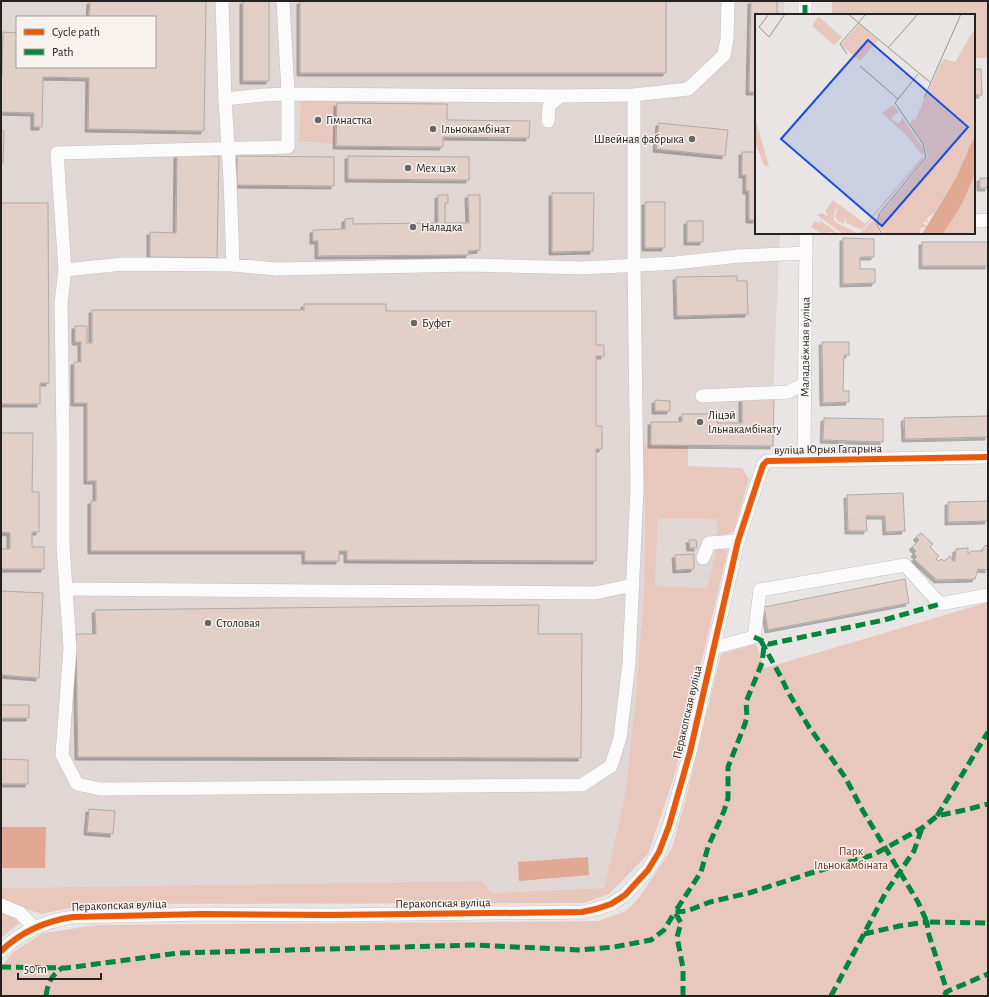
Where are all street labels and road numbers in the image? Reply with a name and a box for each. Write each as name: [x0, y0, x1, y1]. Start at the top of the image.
street label: Маладзёжная вуліца: [799, 296, 812, 397]
street label: вуліца Юрыя Гагарына: [774, 442, 883, 457]
street label: Перакопская вуліца: [670, 664, 705, 760]
street label: Перакопская вуліца: [395, 896, 491, 911]
street label: Перакопская вуліца: [71, 897, 168, 914]

